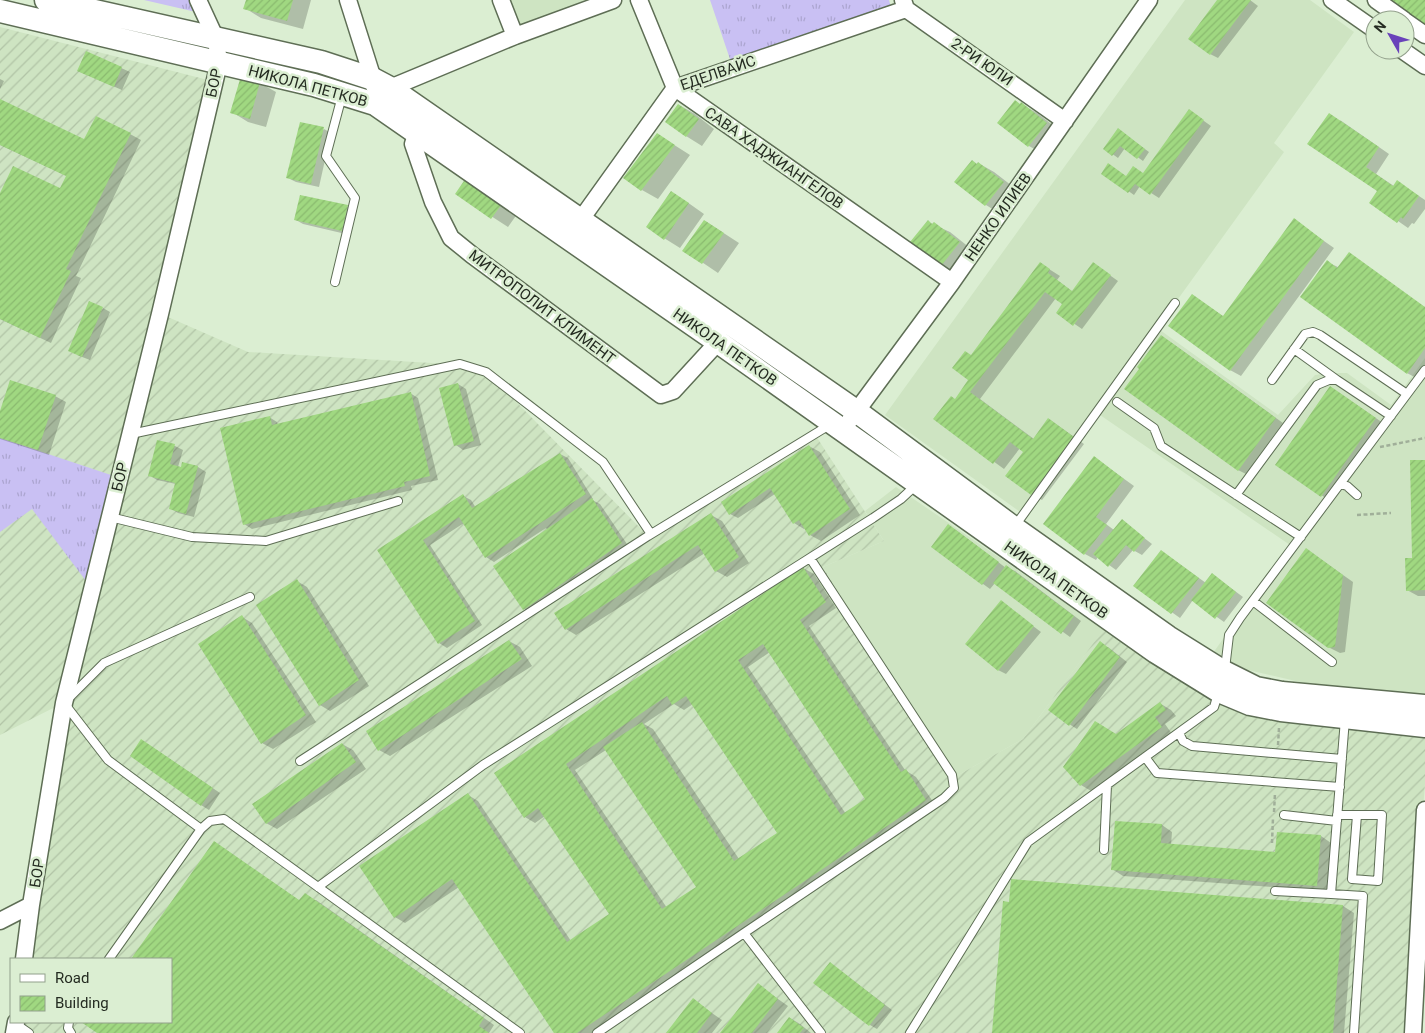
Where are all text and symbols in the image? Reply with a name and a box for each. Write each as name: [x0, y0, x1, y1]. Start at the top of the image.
north arrow: [1365, 10, 1415, 60]
text: N: [1371, 18, 1389, 36]
street label: 2-РИ ЮЛИ: [948, 34, 1016, 90]
street label: ЕДЕЛВАЙС: [678, 52, 758, 94]
street label: НИКОЛА ПЕТКОВ: [246, 61, 370, 111]
street label: БОР: [202, 67, 226, 99]
street label: САВА ХАДЖИАНГЕЛОВ: [701, 103, 847, 213]
street label: НЕНКО ИЛИЕВ: [961, 169, 1035, 265]
street label: МИТРОПОЛИТ КЛИМЕНТ: [465, 246, 619, 368]
street label: НИКОЛА ПЕТКОВ: [670, 304, 780, 390]
street label: БОР: [108, 461, 132, 493]
street label: НИКОЛА ПЕТКОВ: [1001, 537, 1111, 623]
street label: БОР: [26, 857, 48, 889]
legend: [10, 958, 172, 1023]
text: Road: [55, 969, 89, 987]
text: Building: [55, 994, 109, 1012]

